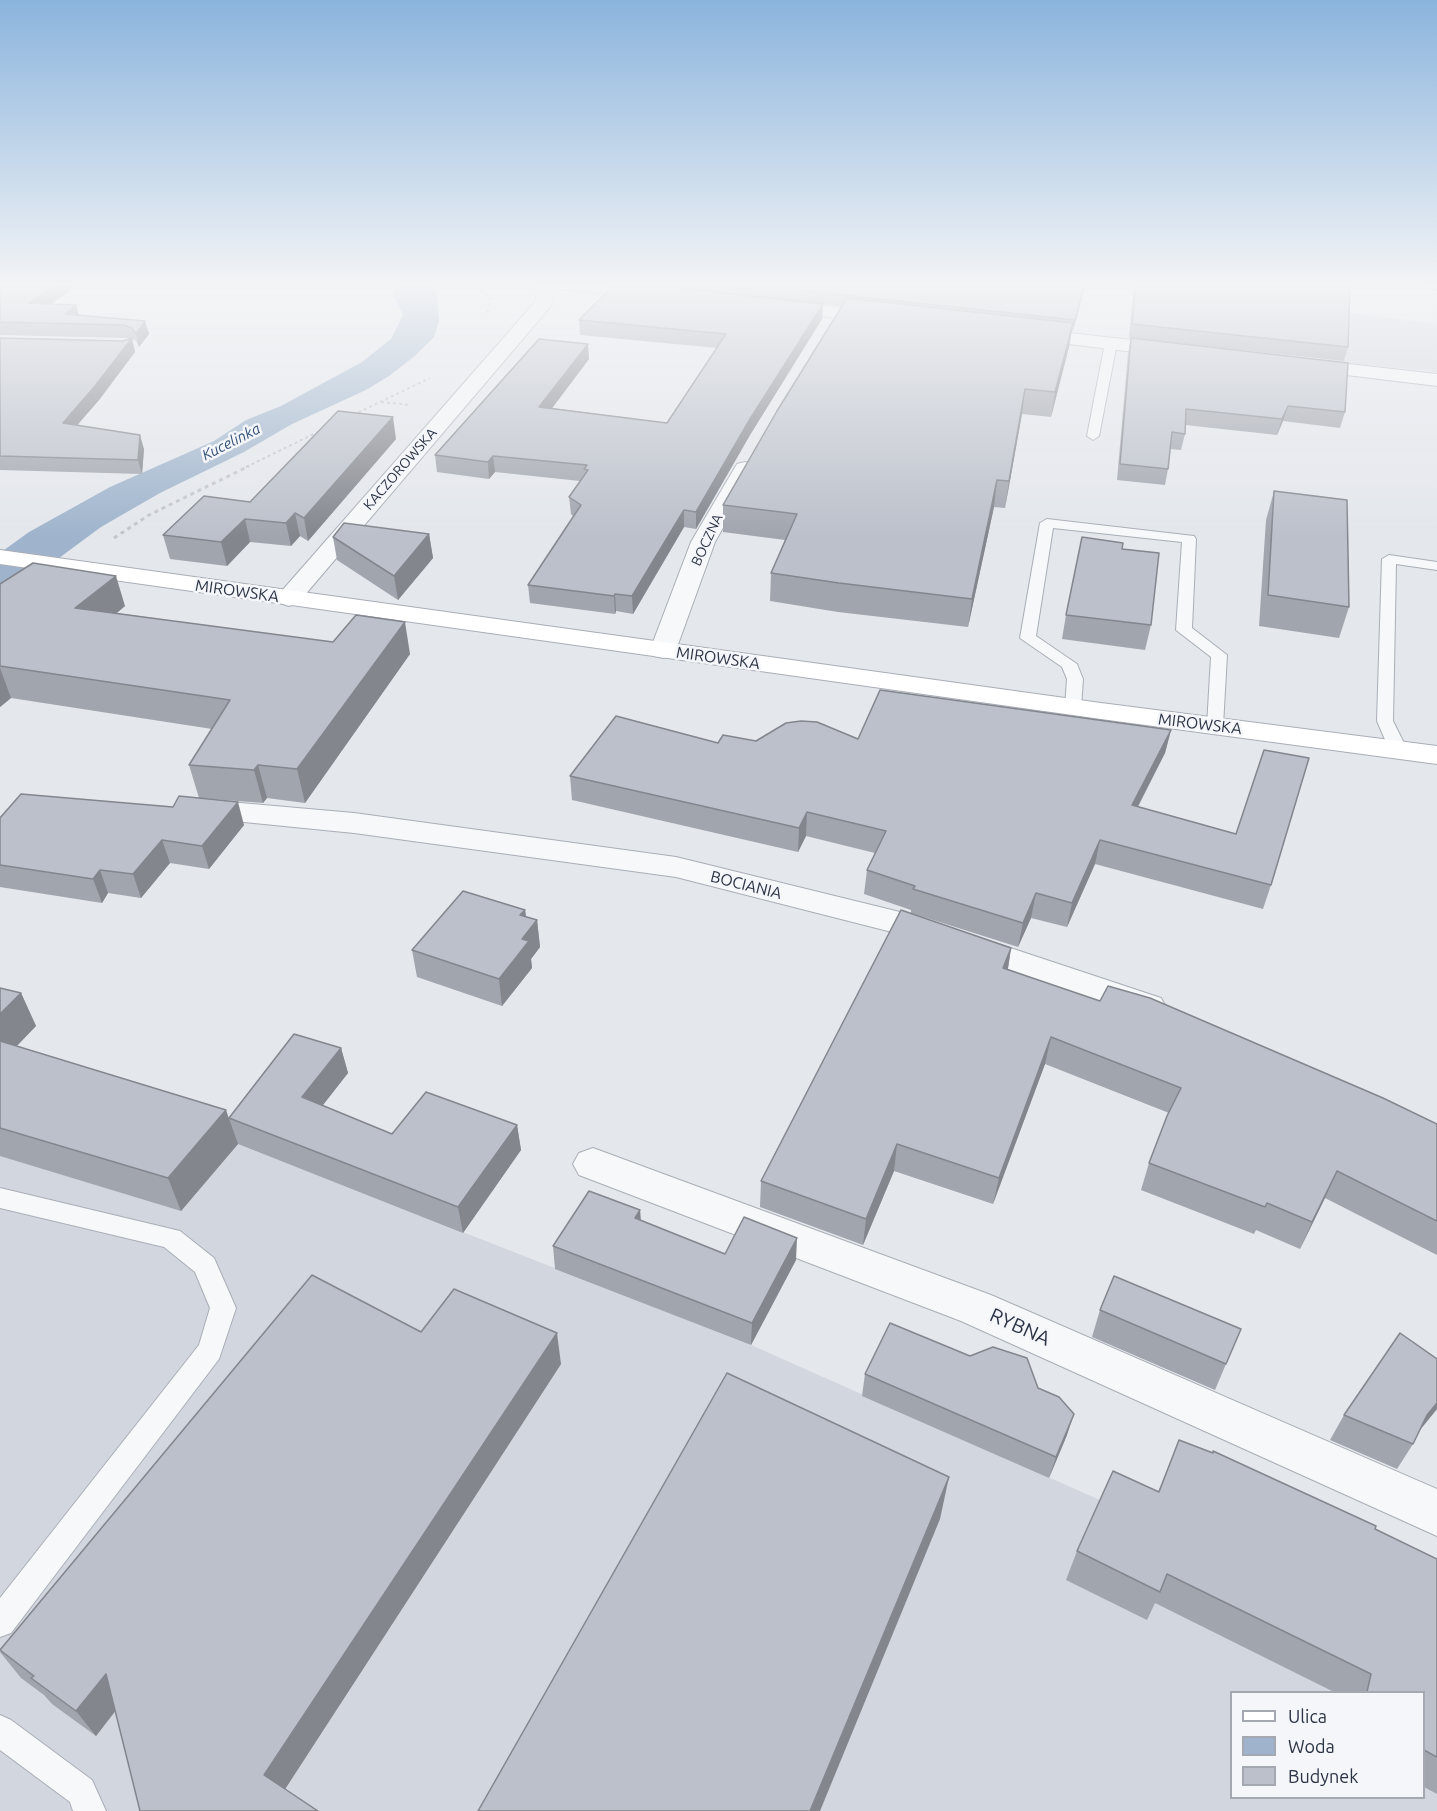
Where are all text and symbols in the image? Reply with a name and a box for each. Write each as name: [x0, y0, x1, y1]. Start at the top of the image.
water label: Kucelinka: [199, 420, 263, 464]
street label: KACZOROWSKA: [360, 425, 440, 513]
street label: BOCZNA: [688, 511, 726, 569]
street label: MIROWSKA: [194, 576, 280, 606]
street label: MIROWSKA: [675, 643, 761, 673]
street label: MIROWSKA: [1157, 709, 1243, 739]
street label: BOCIANIA: [708, 867, 784, 903]
street label: RYBNA: [986, 1303, 1054, 1351]
legend: [1230, 1691, 1425, 1799]
text: Ulica: [1288, 1706, 1327, 1726]
text: Woda: [1288, 1736, 1335, 1756]
text: Budynek: [1288, 1766, 1358, 1786]

